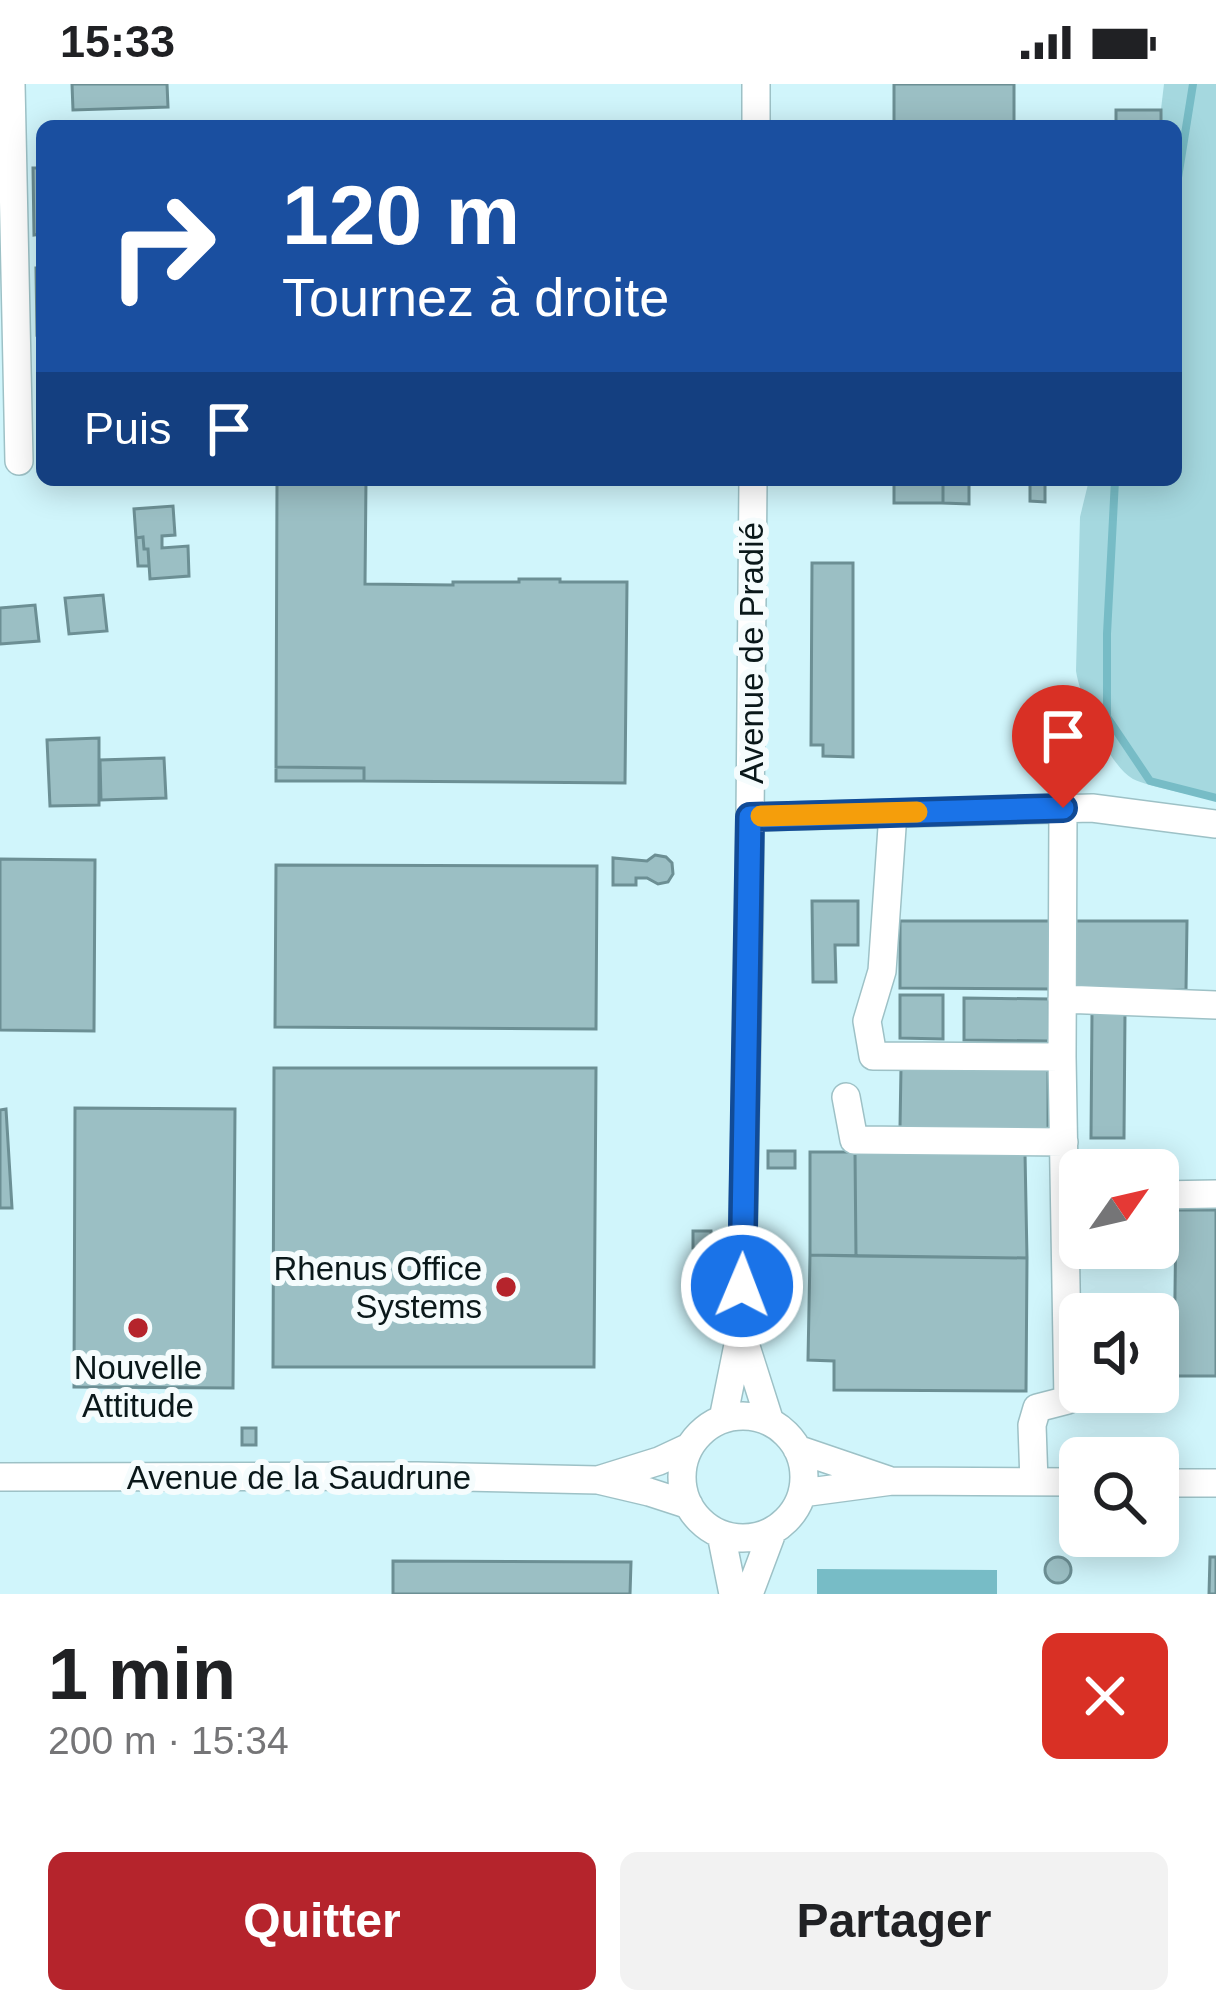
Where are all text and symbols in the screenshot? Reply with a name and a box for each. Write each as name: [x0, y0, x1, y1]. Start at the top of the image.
text: 15:33: [60, 16, 175, 67]
icon: right: [84, 168, 240, 324]
text: 120 m: [282, 168, 520, 262]
text: Tournez à droite: [282, 267, 669, 327]
icon: arrive: [196, 396, 262, 462]
text: Puis: [84, 403, 172, 454]
street label: Avenue de Pradié: [733, 522, 770, 784]
pin: [1012, 685, 1114, 808]
icon: arrive: [1030, 703, 1096, 769]
north arrow: [1059, 1149, 1179, 1269]
map controls: [1059, 1149, 1179, 1557]
position arrow: [679, 1223, 805, 1349]
place label: Rhenus Office Systems: [273, 1250, 482, 1325]
marker: Rhenus Office Systems: [493, 1274, 519, 1300]
button: sound: [1059, 1293, 1179, 1413]
marker: Nouvelle Attitude: [125, 1315, 151, 1341]
place label: Nouvelle Attitude: [74, 1349, 202, 1424]
button: search: [1059, 1437, 1179, 1557]
street label: Avenue de la Saudrune: [127, 1459, 471, 1496]
button: close: [1042, 1633, 1168, 1759]
text: 1 min: [48, 1634, 236, 1714]
text: 200 m · 15:34: [48, 1719, 289, 1762]
button: Quitter: [48, 1852, 596, 1990]
button: Partager: [620, 1852, 1168, 1990]

